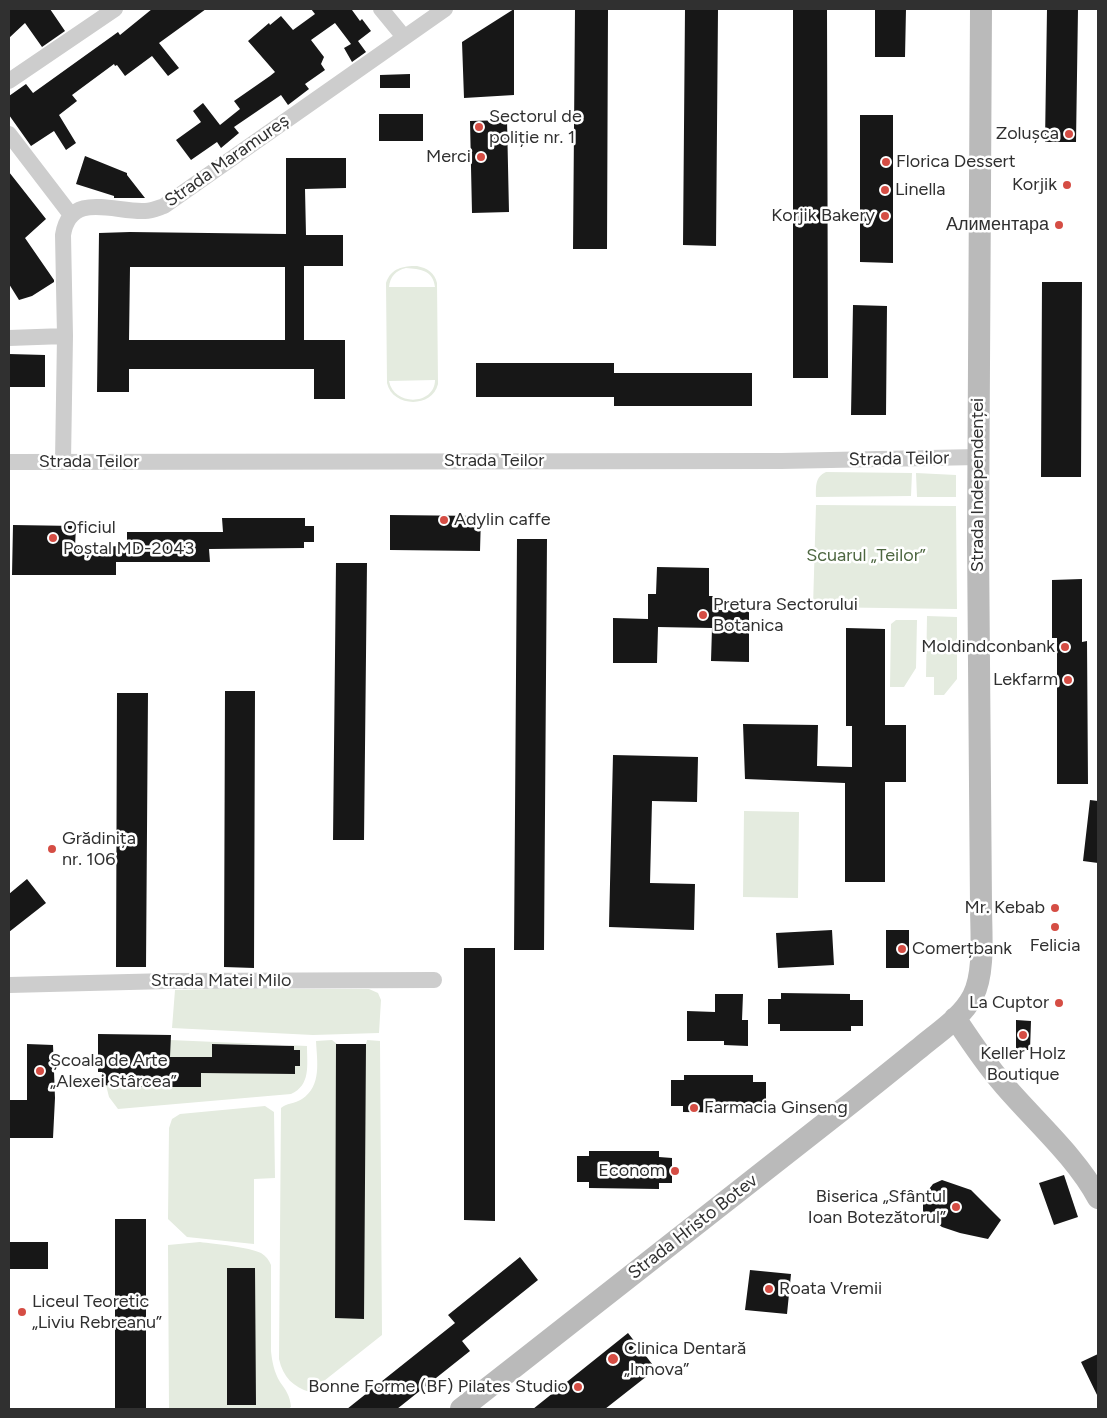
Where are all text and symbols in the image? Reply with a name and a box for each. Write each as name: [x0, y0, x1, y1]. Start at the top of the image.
place label: Sectorul de poliție nr. 1: [489, 106, 582, 148]
street label: Strada Maramureș: [161, 110, 293, 212]
marker: Sectorul de poliție nr. 1: [473, 121, 485, 133]
place label: Zolușca: [996, 123, 1059, 145]
marker: Zolușca: [1063, 128, 1075, 140]
place label: Merci: [426, 146, 471, 168]
marker: Merci: [475, 151, 487, 163]
place label: Florica Dessert: [896, 151, 1015, 173]
marker: Florica Dessert: [880, 156, 892, 168]
place label: Korjik: [1012, 174, 1057, 196]
place label: Linella: [895, 179, 946, 201]
marker: Korjik: [1061, 179, 1073, 191]
marker: Linella: [879, 184, 891, 196]
place label: Korjik Bakery: [771, 205, 875, 227]
marker: Korjik Bakery: [879, 210, 891, 222]
place label: Алиментара: [946, 214, 1049, 236]
marker: Алиментара: [1053, 219, 1065, 231]
street label: Strada Independenței: [967, 398, 989, 572]
street label: Strada Teilor: [849, 447, 949, 471]
street label: Strada Teilor: [444, 450, 544, 472]
street label: Strada Teilor: [39, 451, 139, 473]
place label: Adylin caffe: [454, 509, 551, 531]
marker: Adylin caffe: [438, 514, 450, 526]
place label: Oficiul Poștal MD-2043: [63, 517, 194, 560]
marker: Oficiul Poștal MD-2043: [47, 532, 59, 544]
park label: Scuarul „Teilor”: [806, 545, 926, 567]
place label: Pretura Sectorului Botanica: [713, 594, 858, 636]
marker: Pretura Sectorului Botanica: [697, 609, 709, 621]
place label: Moldindconbank: [921, 636, 1055, 658]
marker: Moldindconbank: [1059, 641, 1071, 653]
place label: Lekfarm: [993, 669, 1058, 691]
marker: Lekfarm: [1062, 674, 1074, 686]
place label: Grădinița nr. 106: [62, 828, 136, 871]
marker: Grădinița nr. 106: [46, 843, 58, 855]
place label: Mr. Kebab: [965, 897, 1045, 919]
marker: Mr. Kebab: [1049, 902, 1061, 914]
marker: Felicia: [1049, 921, 1061, 933]
place label: Felicia: [1030, 935, 1080, 957]
place label: Comerțbank: [912, 938, 1012, 960]
marker: Comerțbank: [896, 943, 908, 955]
street label: Strada Matei Milo: [151, 970, 291, 992]
place label: La Cuptor: [969, 992, 1049, 1014]
marker: La Cuptor: [1053, 997, 1065, 1009]
marker: Keller Holz Boutique: [1017, 1029, 1029, 1041]
place label: Keller Holz Boutique: [980, 1043, 1066, 1086]
place label: Școala de Arte „Alexei Stârcea”: [50, 1050, 177, 1092]
marker: Școala de Arte „Alexei Stârcea”: [34, 1065, 46, 1077]
place label: Farmacia Ginseng: [704, 1097, 848, 1119]
marker: Farmacia Ginseng: [688, 1102, 700, 1114]
place label: Econom: [598, 1160, 665, 1182]
marker: Econom: [669, 1165, 681, 1177]
street label: Strada Hristo Botev: [624, 1170, 762, 1284]
place label: Biserica „Sfântul Ioan Botezătorul”: [808, 1186, 946, 1228]
marker: Biserica „Sfântul Ioan Botezătorul”: [950, 1201, 962, 1213]
place label: Roata Vremii: [779, 1278, 882, 1300]
marker: Roata Vremii: [763, 1283, 775, 1295]
place label: Liceul Teoretic „Liviu Rebreanu”: [32, 1291, 162, 1334]
marker: Liceul Teoretic „Liviu Rebreanu”: [16, 1306, 28, 1318]
place label: Clinica Dentară „Innova”: [624, 1338, 746, 1380]
marker: Clinica Dentară „Innova”: [606, 1352, 620, 1366]
place label: Bonne Forme (BF) Pilates Studio: [308, 1376, 568, 1398]
marker: Bonne Forme (BF) Pilates Studio: [572, 1381, 584, 1393]

